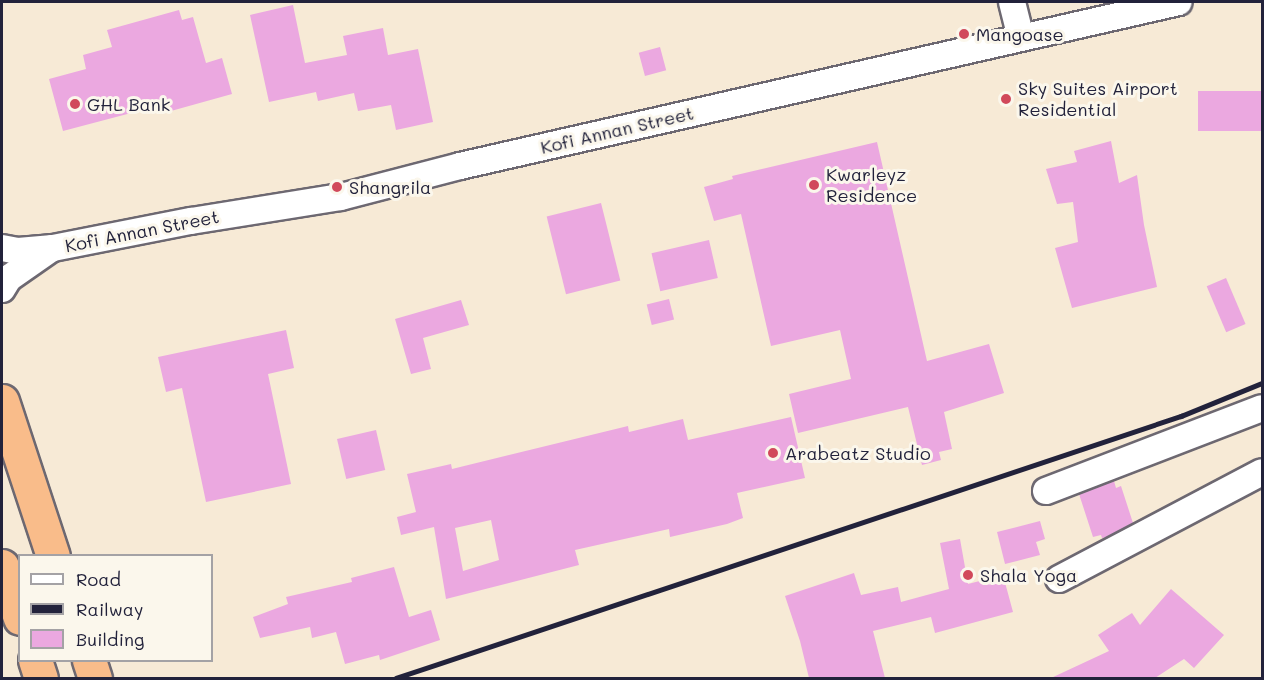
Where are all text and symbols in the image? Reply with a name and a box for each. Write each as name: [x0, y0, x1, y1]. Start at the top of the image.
place label: Mangoase: [976, 23, 1064, 45]
marker: Mangoase: [957, 27, 971, 41]
place label: Sky Suites Airport Residential: [1018, 78, 1178, 121]
marker: Sky Suites Airport Residential: [999, 92, 1013, 106]
place label: GHL Bank: [87, 93, 170, 115]
marker: GHL Bank: [68, 97, 82, 111]
street label: Kofi Annan Street: [538, 102, 696, 158]
place label: Kwarleyz Residence: [826, 164, 917, 207]
place label: Shangrila: [349, 176, 431, 198]
marker: Kwarleyz Residence: [807, 178, 821, 192]
marker: Shangrila: [330, 180, 344, 194]
street label: Kofi Annan Street: [63, 205, 221, 257]
place label: Arabeatz Studio: [785, 442, 931, 464]
marker: Arabeatz Studio: [766, 446, 780, 460]
legend: [18, 554, 213, 662]
place label: Shala Yoga: [980, 564, 1077, 586]
text: Road: [76, 567, 121, 591]
marker: Shala Yoga: [961, 568, 975, 582]
text: Railway: [76, 597, 143, 621]
text: Building: [76, 627, 144, 651]

